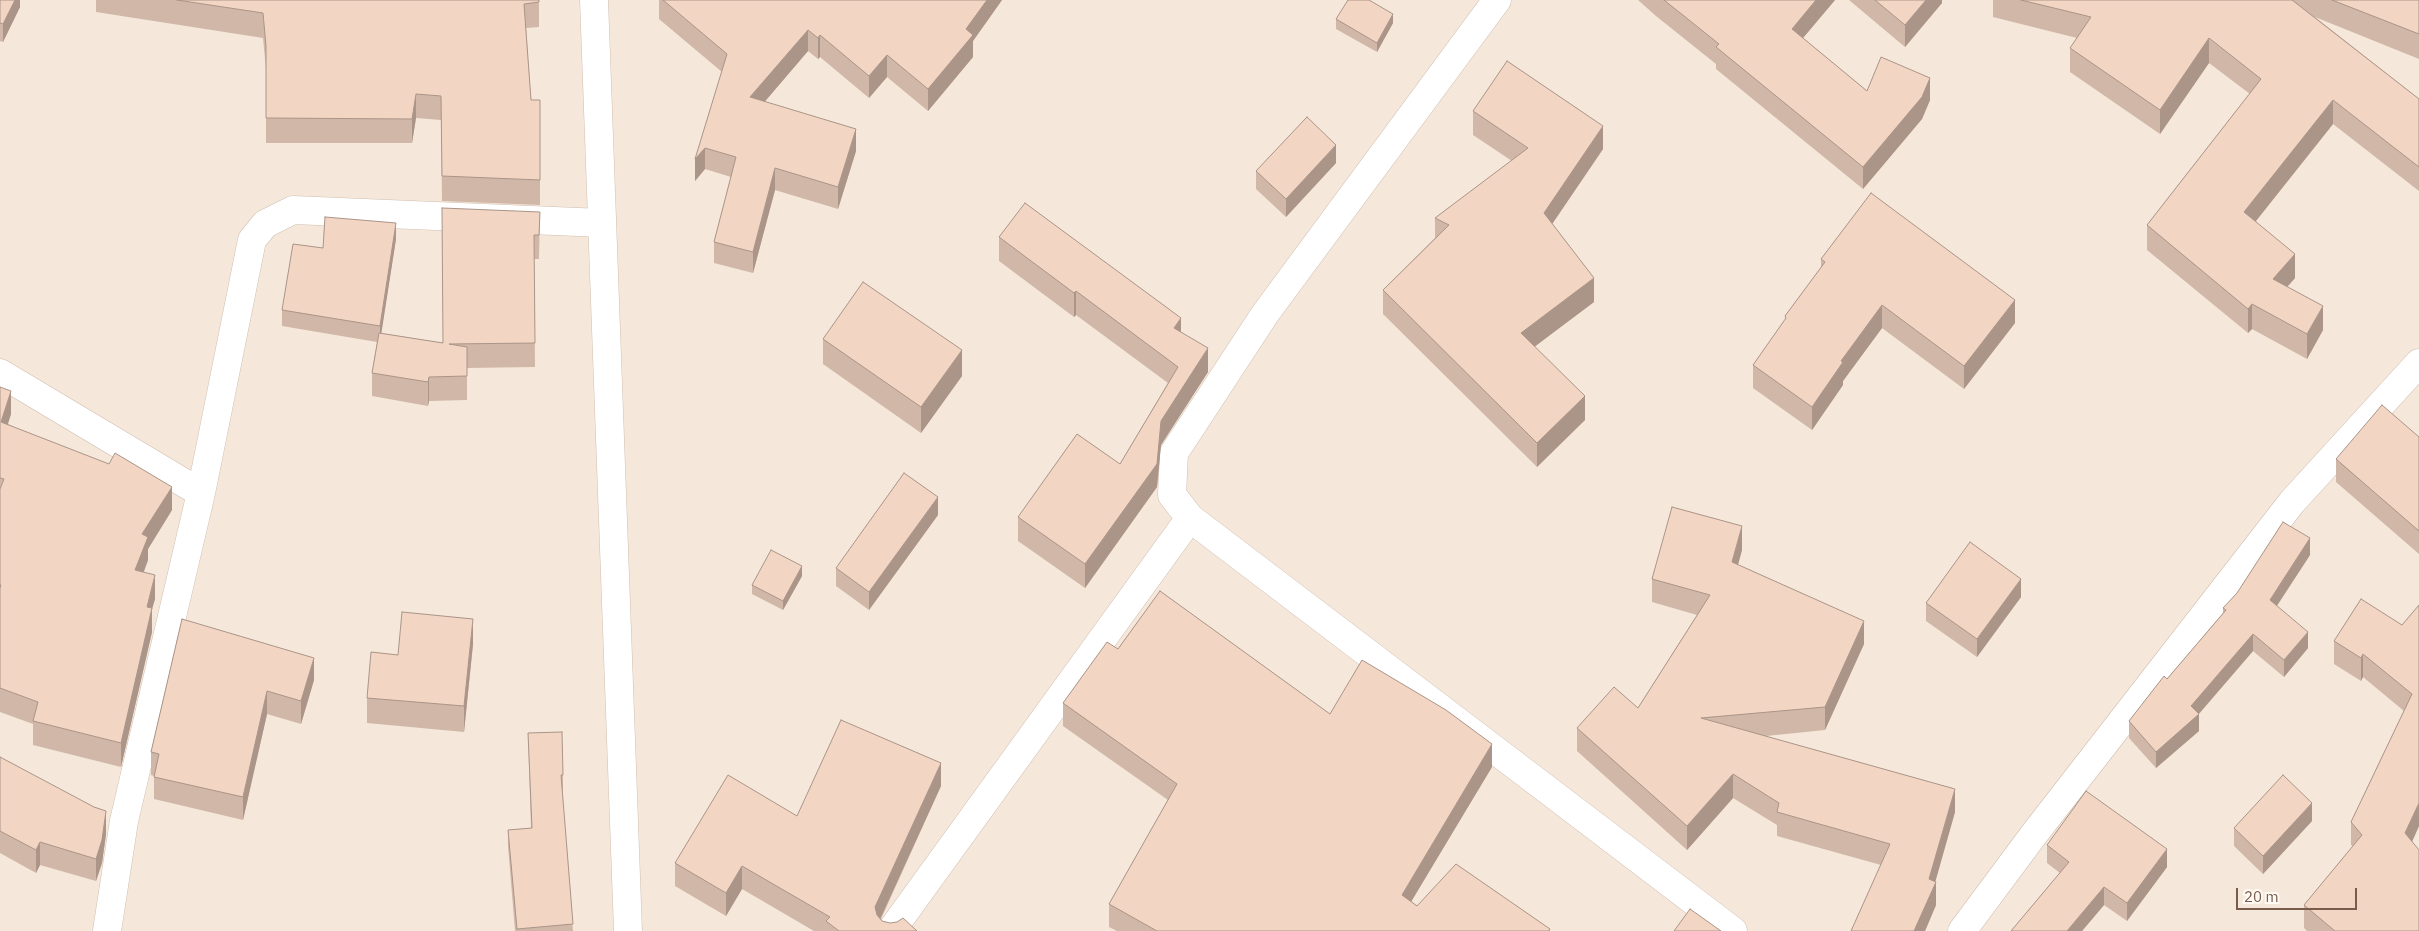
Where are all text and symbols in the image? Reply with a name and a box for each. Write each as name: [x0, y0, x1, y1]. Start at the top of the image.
scale bar: [2239, 878, 2360, 910]
text: 20 m: [2244, 887, 2279, 906]

